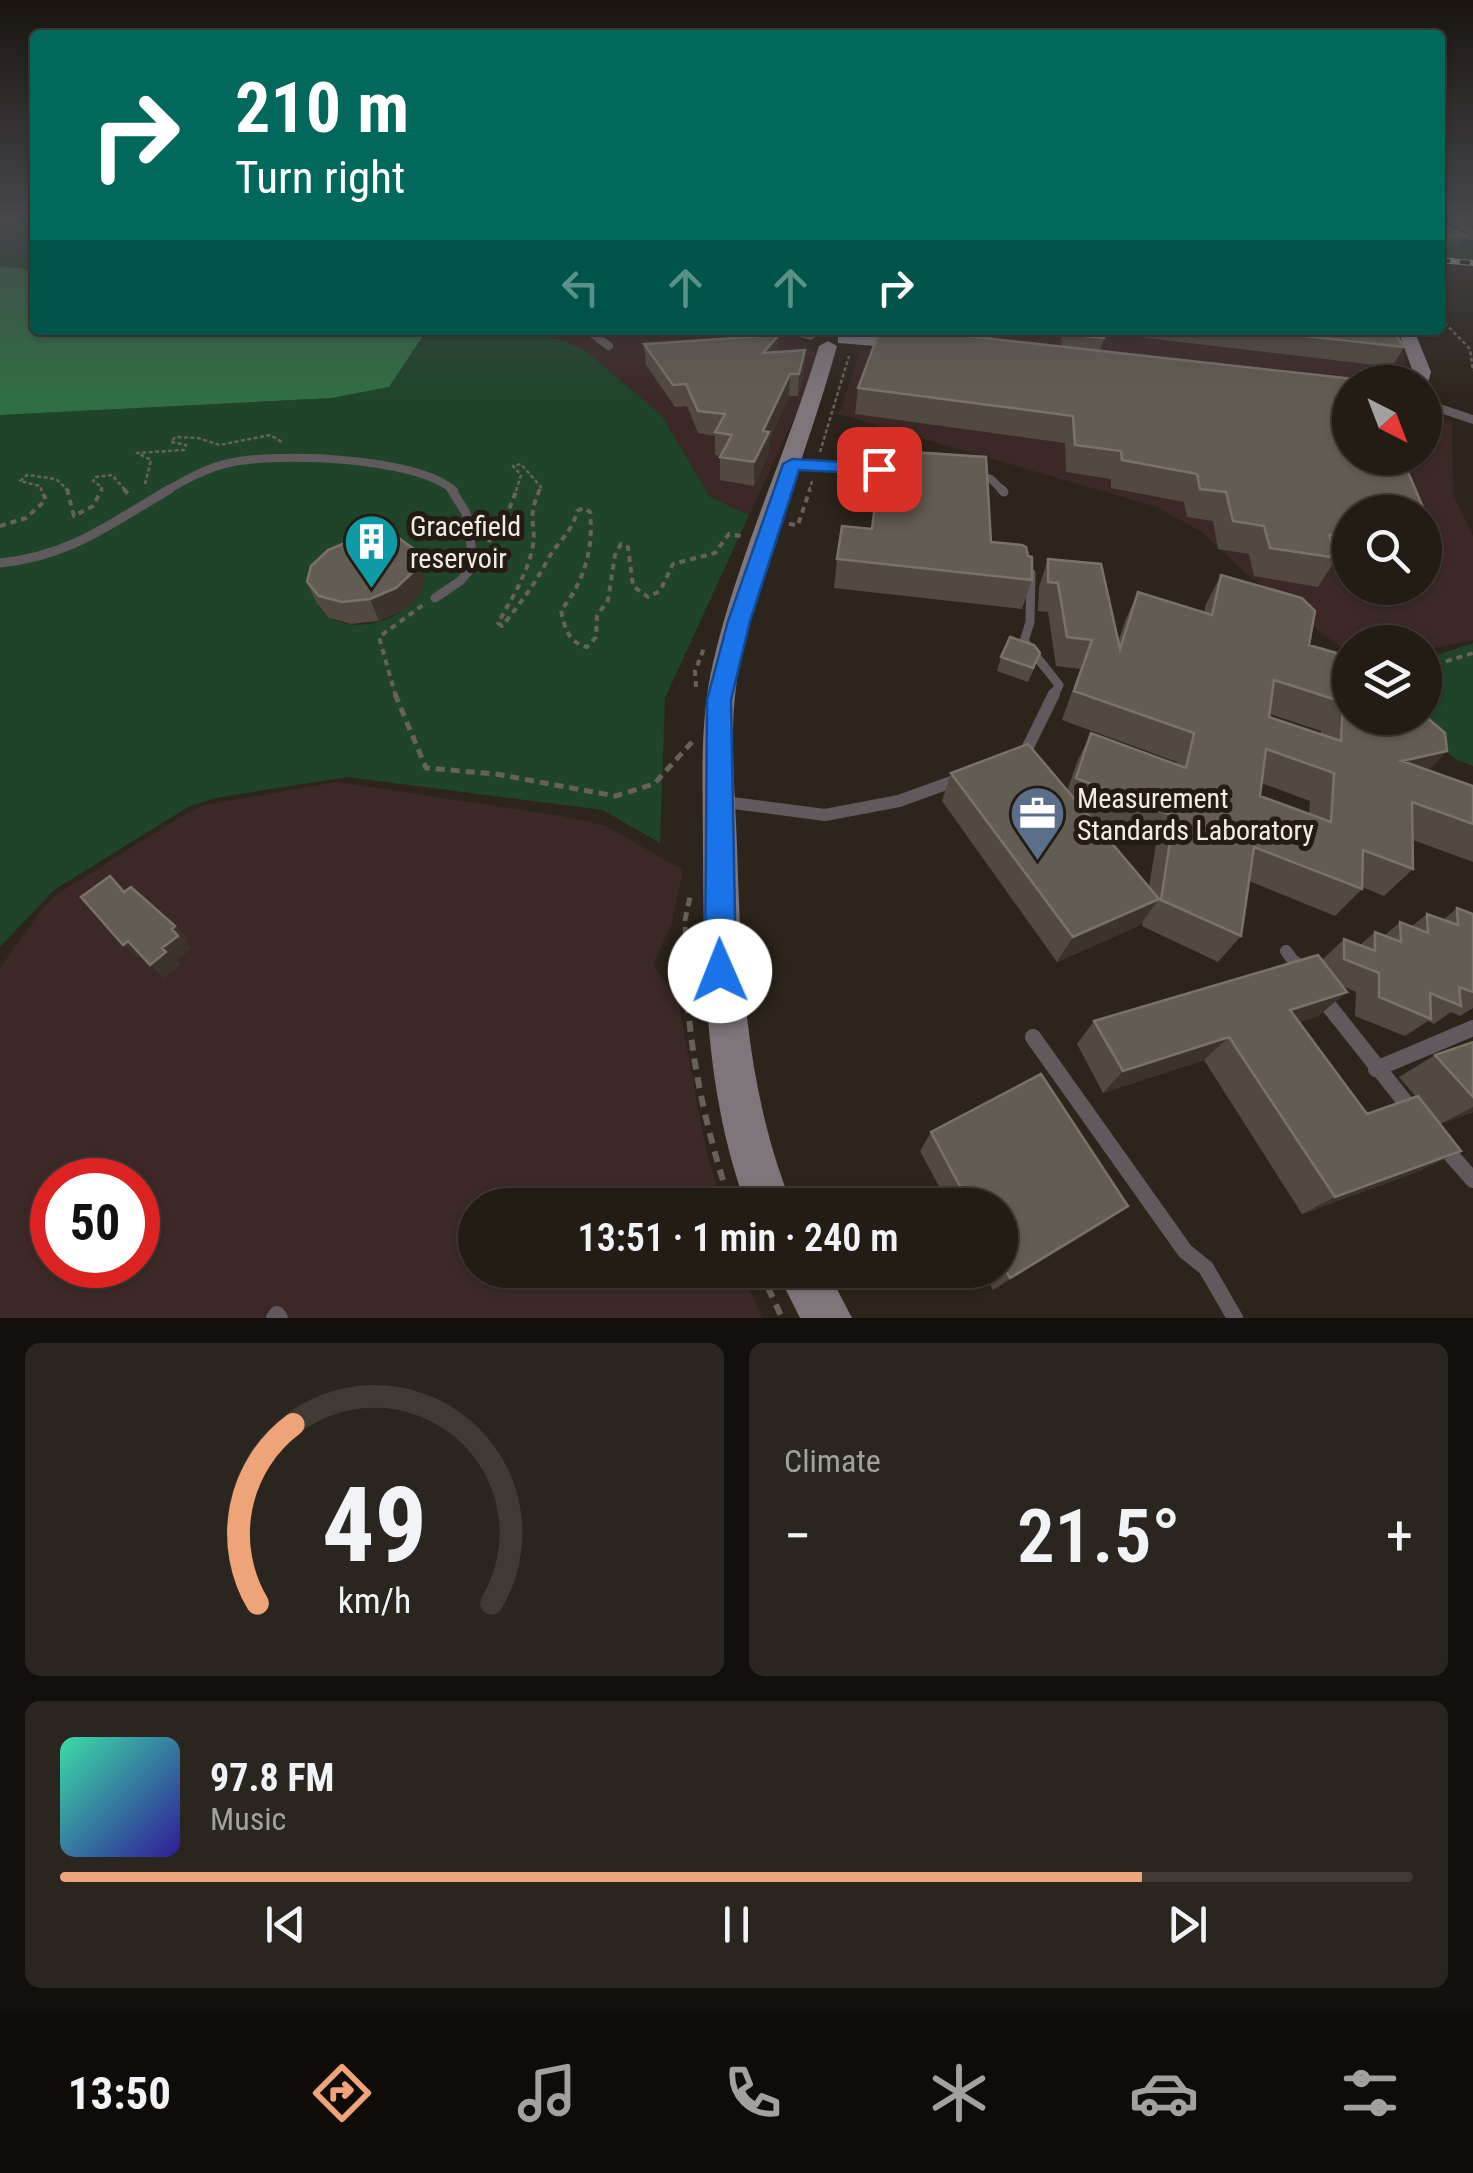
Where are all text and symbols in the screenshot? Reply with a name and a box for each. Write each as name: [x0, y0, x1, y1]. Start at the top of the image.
text: 210 m: [235, 67, 409, 149]
icon: right: [70, 70, 200, 200]
text: Turn right: [235, 151, 405, 204]
icon: left: [553, 260, 608, 315]
icon: ahead: [658, 260, 713, 315]
icon: ahead: [763, 260, 818, 315]
icon: right: [868, 260, 923, 315]
north arrow: [1332, 365, 1442, 475]
map controls: [1332, 365, 1442, 735]
pin: [837, 427, 922, 512]
icon: arrive: [852, 442, 907, 497]
button: search: [1332, 495, 1442, 605]
place label: Gracefield reservoir: [410, 510, 521, 575]
building icon: Gracefield reservoir: [341, 512, 401, 591]
button: layers: [1332, 625, 1442, 735]
place label: Measurement Standards Laboratory: [1077, 782, 1314, 847]
office icon: Measurement Standards Laboratory: [1008, 784, 1068, 863]
position arrow: [668, 919, 772, 1023]
speed limit sign: 50: [30, 1158, 160, 1288]
text: 13:51 · 1 min · 240 m: [578, 1216, 898, 1260]
text: Climate: [784, 1442, 881, 1480]
text: 49: [322, 1465, 427, 1586]
text: 21.5°: [1017, 1492, 1180, 1580]
text: −: [784, 1504, 812, 1568]
text: +: [1386, 1504, 1413, 1568]
text: km/h: [338, 1580, 411, 1622]
text: 97.8 FM: [210, 1756, 334, 1800]
text: Music: [210, 1800, 286, 1838]
icon: previous: [258, 1897, 313, 1952]
icon: pause: [709, 1897, 764, 1952]
icon: next: [1160, 1897, 1215, 1952]
icon: directions: [307, 2058, 377, 2128]
icon: music: [512, 2058, 582, 2128]
icon: phone: [718, 2058, 788, 2128]
icon: climate: [924, 2058, 994, 2128]
icon: car: [1129, 2058, 1199, 2128]
icon: filters: [1335, 2058, 1405, 2128]
text: 13:50: [68, 2067, 171, 2120]

